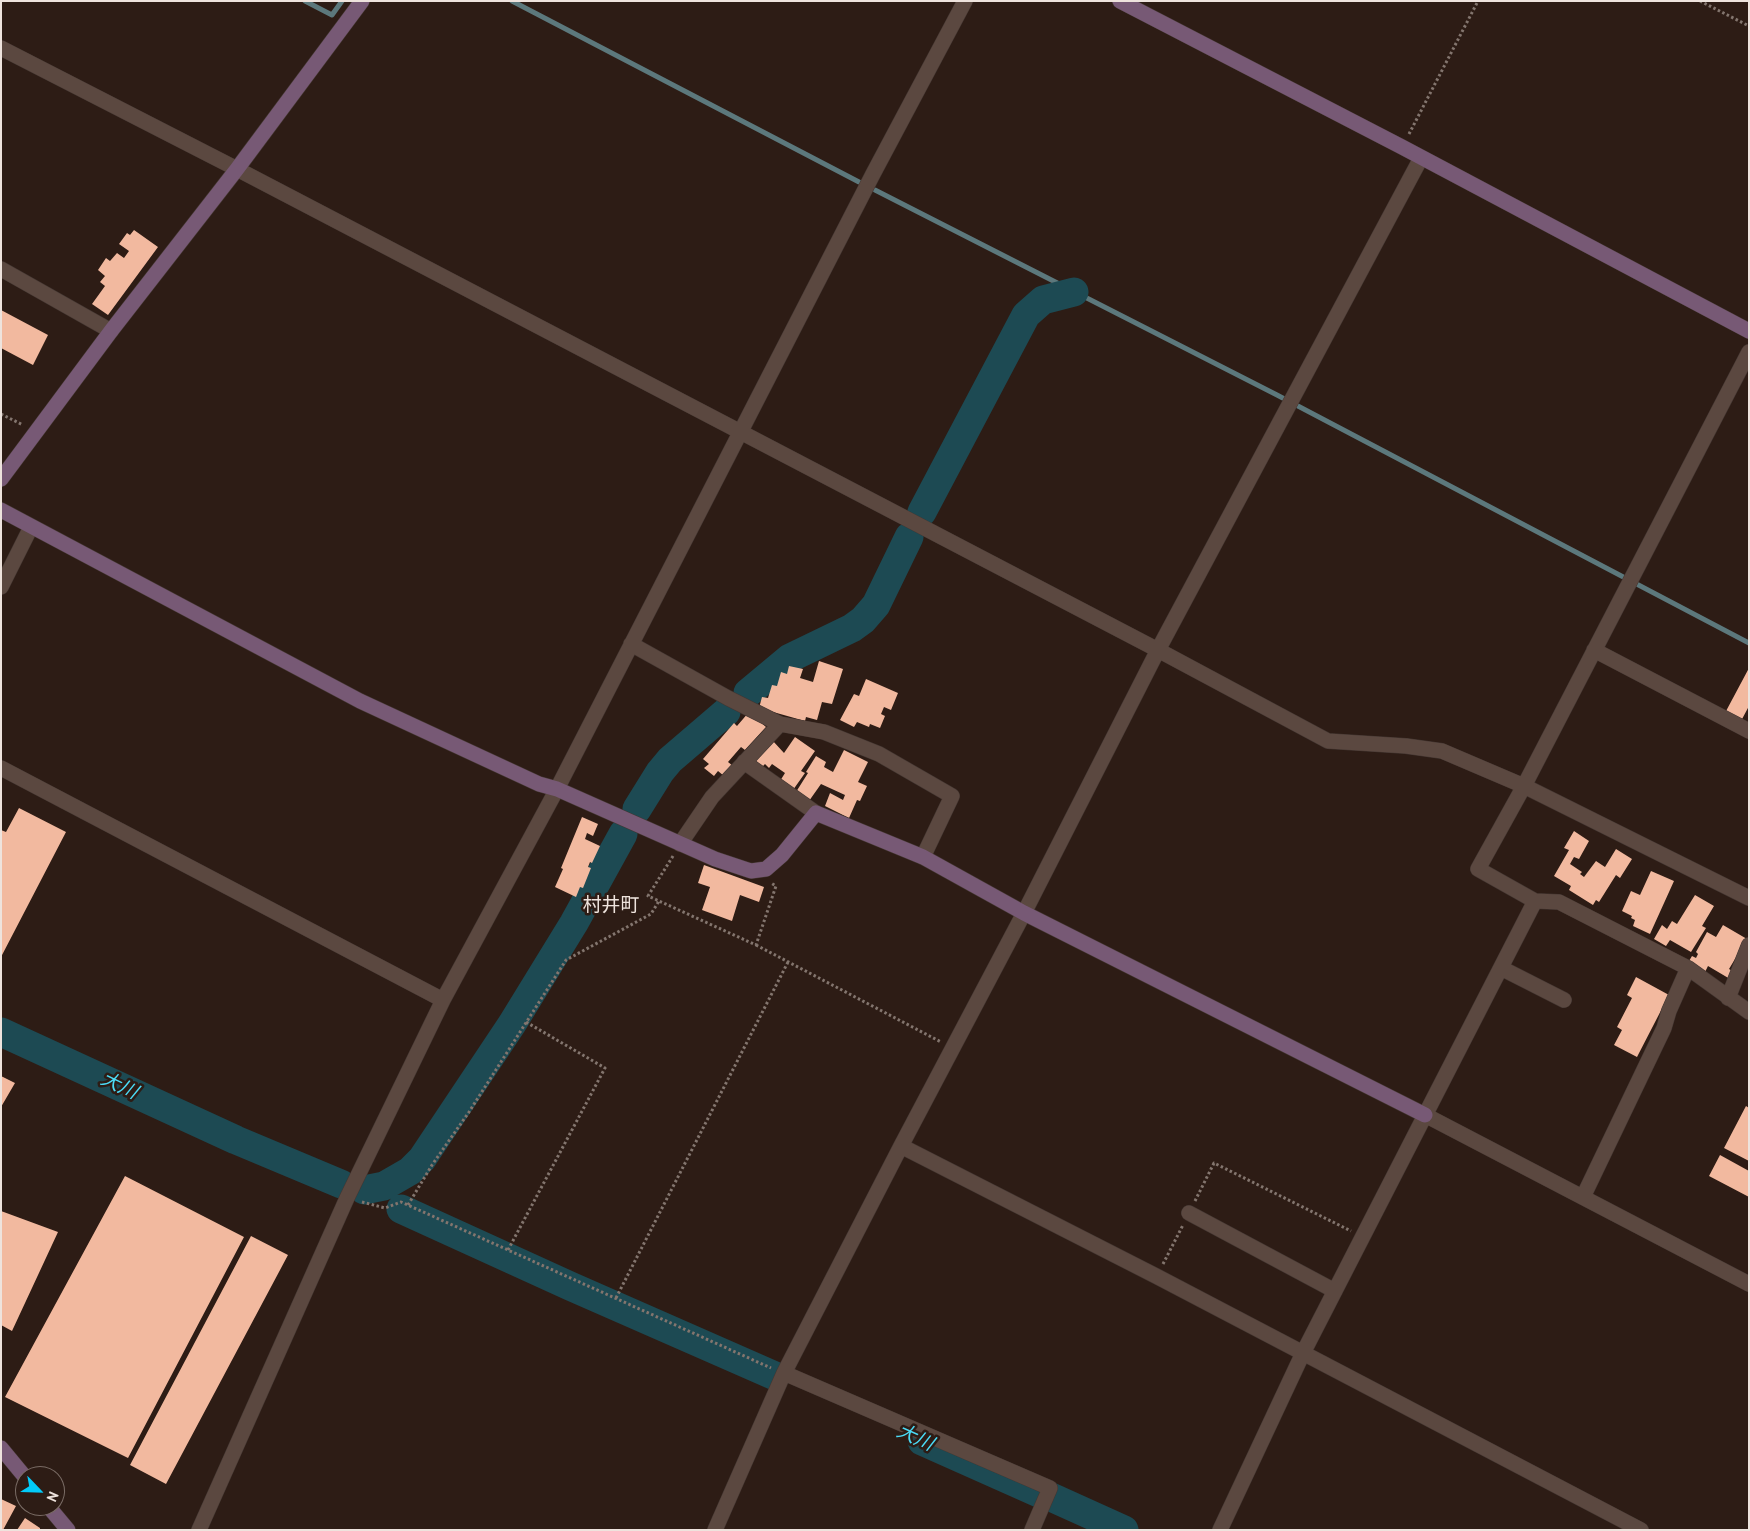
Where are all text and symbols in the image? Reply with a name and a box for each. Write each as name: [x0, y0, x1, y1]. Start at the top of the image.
district label: 村井町: [583, 895, 639, 917]
water label: 大川: [97, 1068, 141, 1104]
water label: 大川: [893, 1420, 937, 1456]
north arrow: [15, 1466, 65, 1516]
text: N: [43, 1489, 63, 1505]

